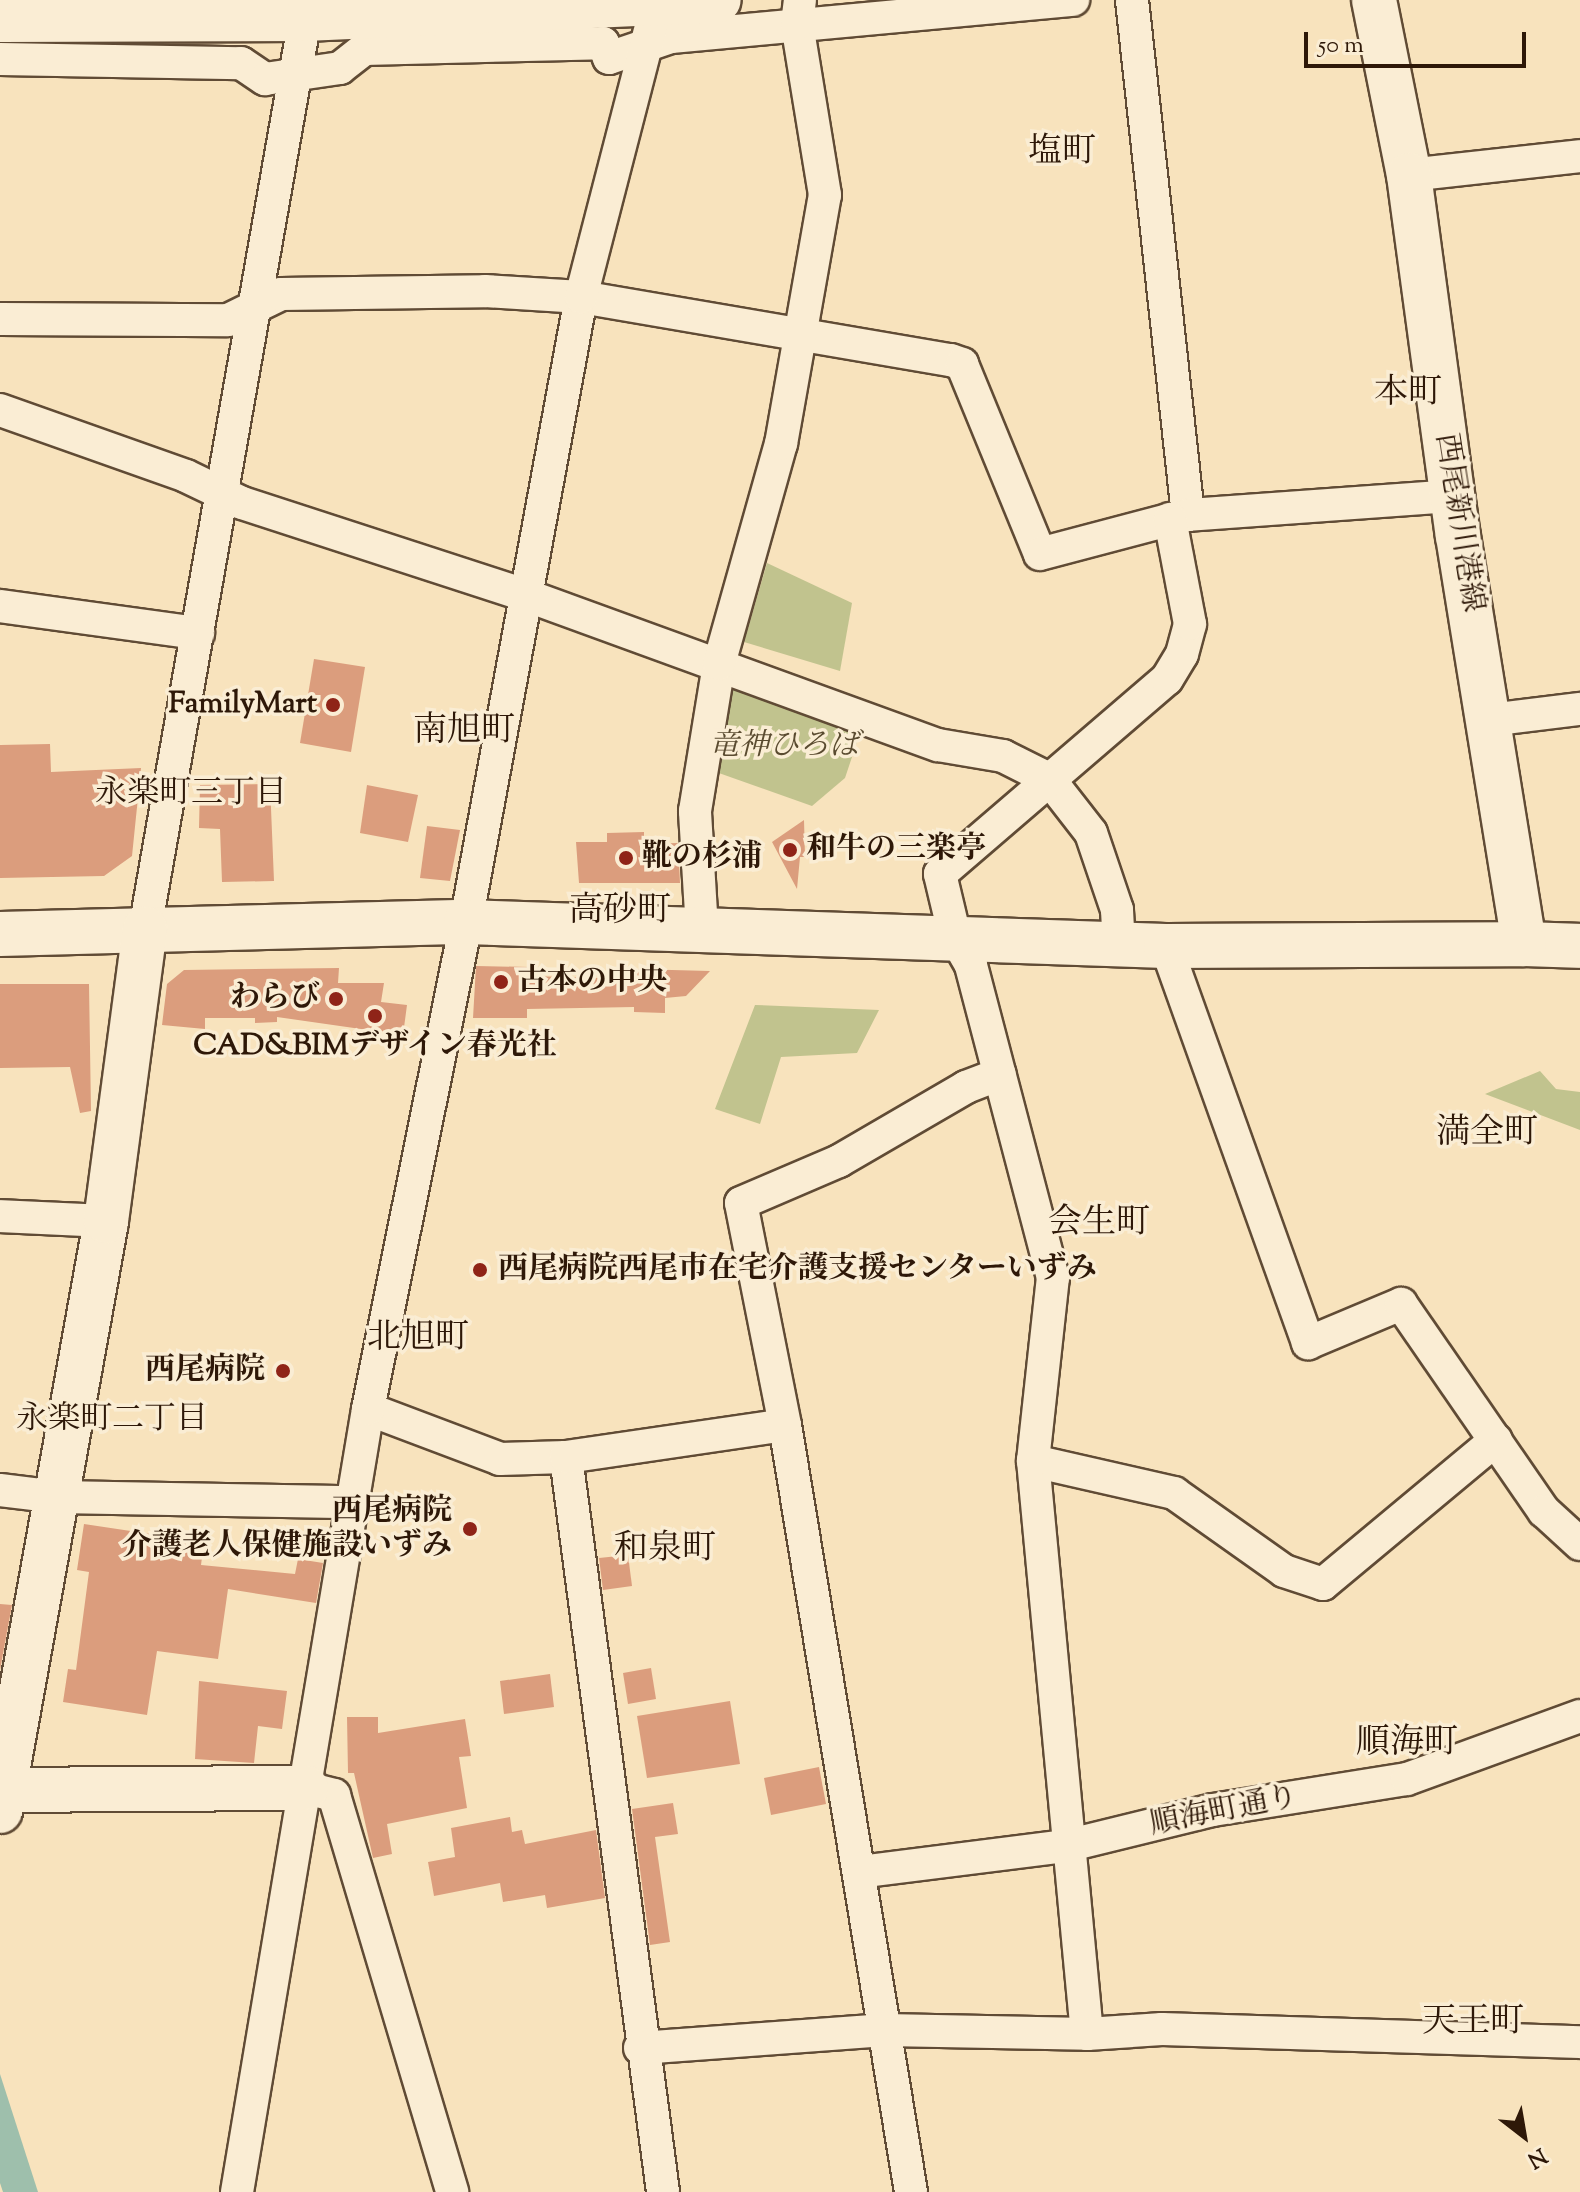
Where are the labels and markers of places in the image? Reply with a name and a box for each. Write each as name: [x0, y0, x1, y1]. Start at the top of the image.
place label: FamilyMart: [169, 687, 317, 723]
marker: FamilyMart: [324, 696, 342, 714]
place label: 和牛の三楽亭: [806, 832, 986, 868]
place label: 靴の杉浦: [642, 840, 762, 876]
marker: 和牛の三楽亭: [781, 841, 799, 859]
marker: 靴の杉浦: [617, 849, 635, 867]
place label: 古本の中央: [517, 964, 667, 1000]
marker: 古本の中央: [492, 973, 510, 991]
place label: わらび: [230, 981, 320, 1017]
marker: わらび: [327, 990, 345, 1008]
marker: CAD&BIMデザイン春光社: [366, 1007, 384, 1025]
place label: CAD&BIMデザイン春光社: [192, 1029, 558, 1065]
place label: 西尾病院西尾市在宅介護支援センターいずみ: [498, 1252, 1098, 1288]
marker: 西尾病院西尾市在宅介護支援センターいずみ: [469, 1259, 491, 1281]
place label: 西尾病院: [145, 1353, 265, 1389]
marker: 西尾病院: [272, 1360, 294, 1382]
place label: 西尾病院 介護老人保健施設いずみ: [122, 1494, 452, 1564]
marker: 西尾病院 介護老人保健施設いずみ: [459, 1518, 481, 1540]

